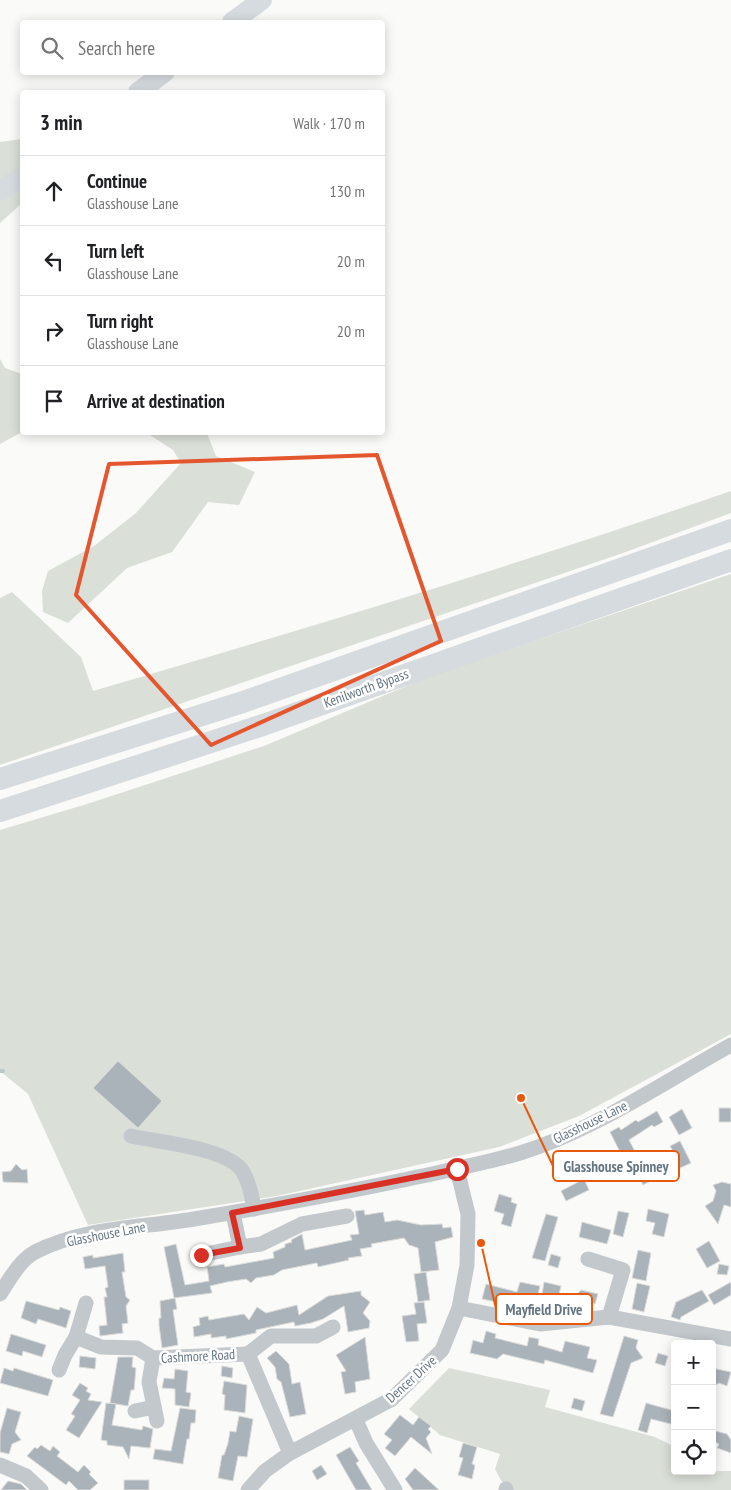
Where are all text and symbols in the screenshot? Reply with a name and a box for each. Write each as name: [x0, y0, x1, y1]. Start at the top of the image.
search box: [20, 20, 385, 75]
icon: search: [38, 34, 66, 62]
text: Search here: [78, 36, 155, 60]
text: 3 min: [40, 109, 82, 136]
text: Walk · 170 m: [293, 113, 365, 133]
text: Continue: [87, 169, 147, 193]
icon: ahead: [40, 177, 68, 205]
text: 130 m: [330, 181, 365, 201]
text: Glasshouse Lane: [87, 193, 179, 213]
text: Turn left: [87, 239, 144, 263]
icon: left: [40, 247, 68, 275]
text: 20 m: [337, 251, 365, 271]
text: Glasshouse Lane: [87, 263, 179, 283]
text: Turn right: [87, 309, 153, 333]
icon: right: [40, 317, 68, 345]
text: 20 m: [337, 321, 365, 341]
text: Glasshouse Lane: [87, 333, 179, 353]
icon: arrive: [40, 387, 68, 415]
text: Arrive at destination: [87, 389, 225, 413]
street label: Kenilworth Bypass: [321, 664, 411, 712]
street label: Glasshouse Lane: [550, 1096, 630, 1148]
callout: Glasshouse Spinney: [553, 1151, 679, 1181]
text: Glasshouse Spinney: [563, 1157, 670, 1176]
route start: [446, 1158, 469, 1181]
street label: Glasshouse Lane: [65, 1217, 147, 1250]
route end: [190, 1244, 213, 1267]
callout: Mayfield Drive: [496, 1294, 592, 1324]
text: Mayfield Drive: [506, 1300, 582, 1319]
map controls: [671, 1340, 716, 1475]
button: +: [671, 1340, 716, 1385]
street label: Cashmore Road: [160, 1345, 236, 1367]
street label: Dencer Drive: [382, 1351, 440, 1406]
button: −: [671, 1385, 716, 1430]
button: locate: [671, 1430, 716, 1475]

